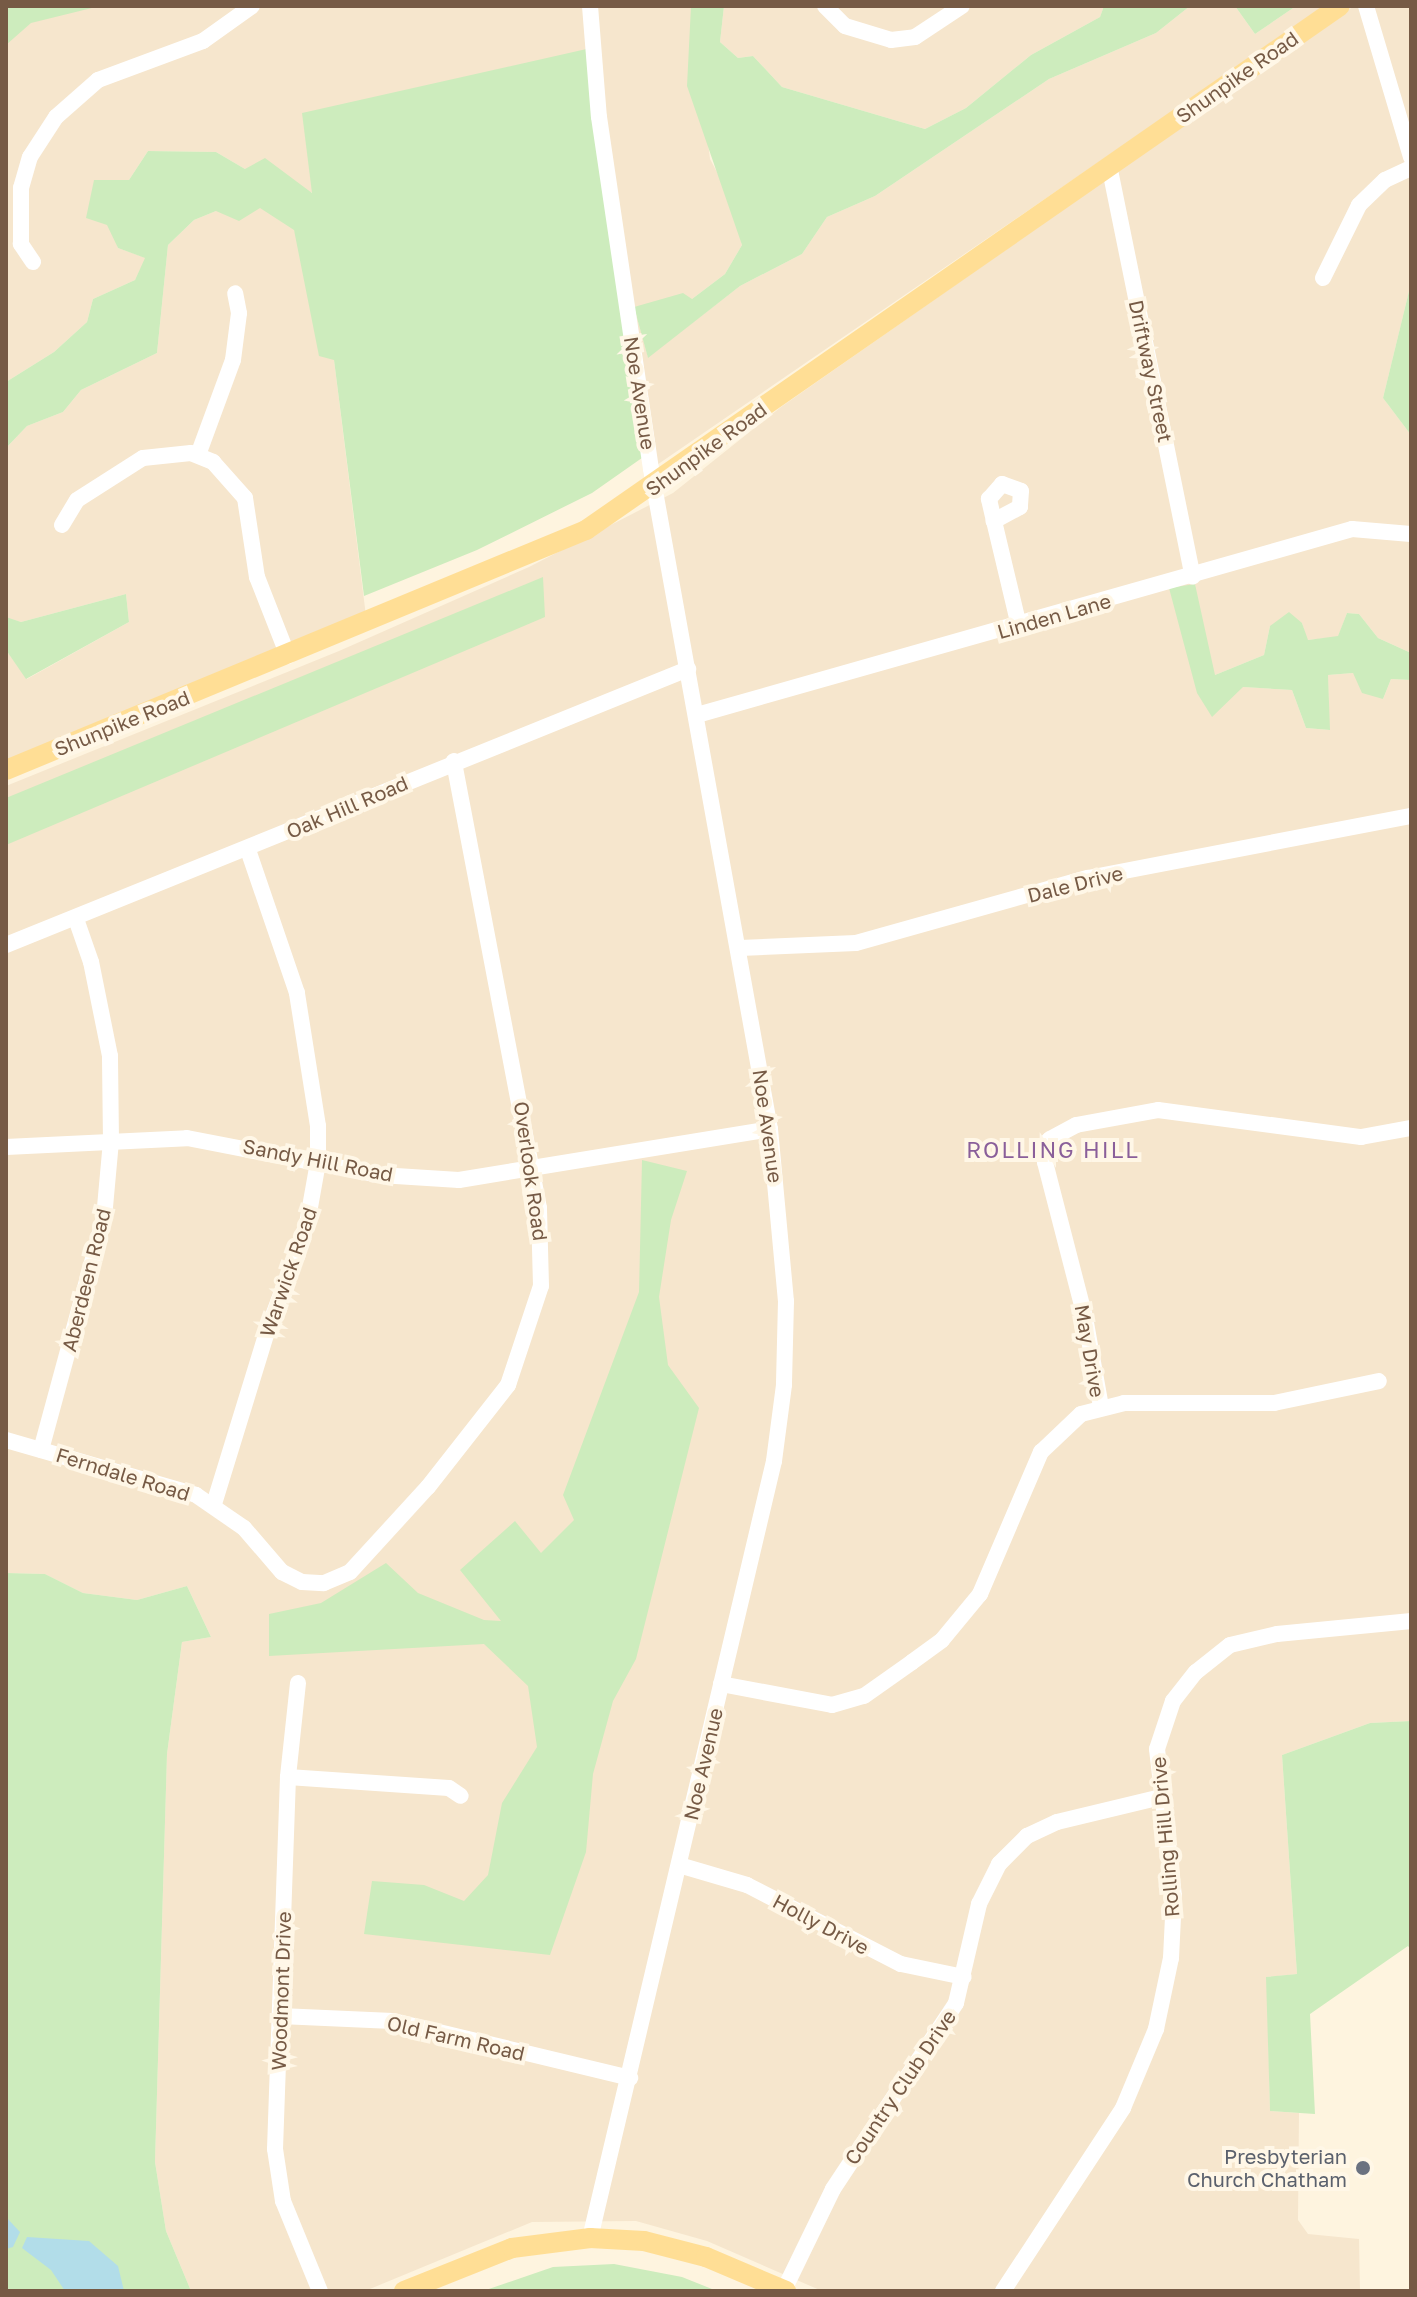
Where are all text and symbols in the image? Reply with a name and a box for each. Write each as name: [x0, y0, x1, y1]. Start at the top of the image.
street label: Shunpike Road: [1171, 26, 1303, 128]
street label: Driftway Street: [1124, 298, 1178, 444]
street label: Noe Avenue: [619, 335, 661, 451]
street label: Shunpike Road: [641, 397, 771, 501]
street label: Linden Lane: [994, 588, 1114, 644]
street label: Shunpike Road: [51, 685, 193, 761]
street label: Oak Hill Road: [283, 771, 411, 843]
street label: Dale Drive: [1025, 861, 1125, 907]
street label: Noe Avenue: [748, 1068, 788, 1184]
street label: Overlook Road: [509, 1100, 553, 1242]
street label: Sandy Hill Road: [241, 1134, 395, 1186]
district label: ROLLING HILL: [966, 1137, 1140, 1163]
street label: Warwick Road: [255, 1204, 321, 1340]
street label: Aberdeen Road: [57, 1206, 115, 1354]
street label: May Drive: [1070, 1303, 1110, 1399]
street label: Ferndale Road: [53, 1442, 193, 1506]
street label: Noe Avenue: [678, 1706, 728, 1822]
street label: Rolling Hill Drive: [1146, 1756, 1184, 1918]
street label: Holly Drive: [769, 1889, 873, 1959]
street label: Woodmont Drive: [266, 1911, 296, 2071]
street label: Country Club Drive: [839, 2005, 961, 2169]
street label: Old Farm Road: [385, 2010, 527, 2066]
place label: Presbyterian Church Chatham: [1187, 2144, 1347, 2191]
marker: Presbyterian Church Chatham: [1354, 2159, 1372, 2177]

